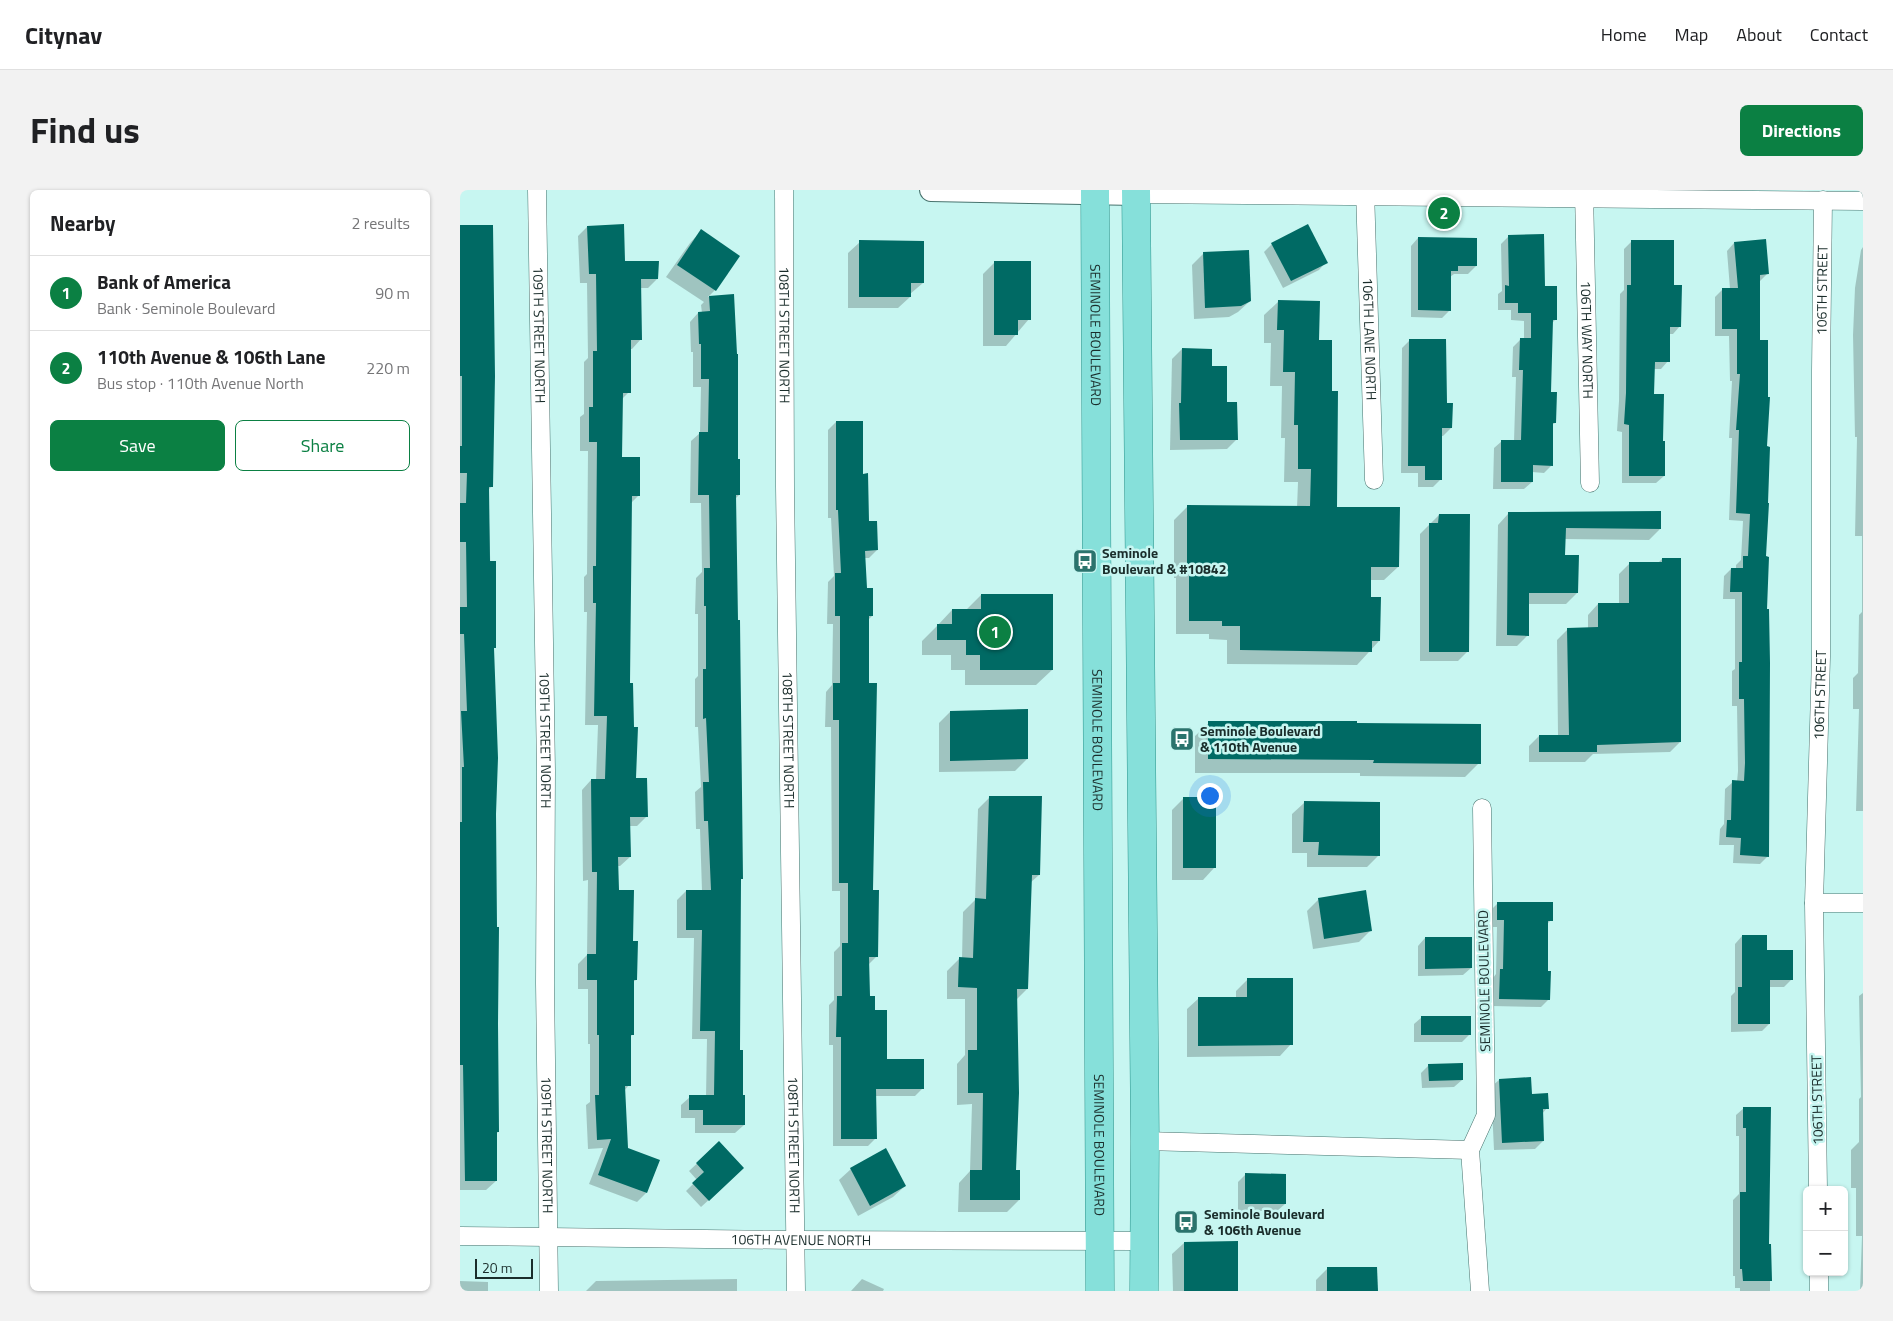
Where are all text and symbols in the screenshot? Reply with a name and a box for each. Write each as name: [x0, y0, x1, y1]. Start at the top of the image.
text: Citynav: [25, 17, 102, 53]
text: Home: [1601, 21, 1647, 48]
text: Map: [1675, 21, 1708, 48]
text: About: [1736, 21, 1782, 48]
text: Contact: [1810, 21, 1868, 48]
text: Find us: [30, 103, 140, 157]
button: Directions: [1740, 105, 1863, 156]
pin: 2: [1428, 194, 1460, 232]
text: Nearby: [50, 207, 115, 239]
text: 2 results: [351, 211, 410, 235]
street label: 106TH STREET: [1810, 244, 1832, 335]
street label: SEMINOLE BOULEVARD: [1085, 264, 1107, 406]
street label: 109TH STREET NORTH: [528, 266, 551, 404]
street label: 108TH STREET NORTH: [774, 266, 796, 404]
text: Bank of America: [97, 267, 231, 296]
street label: 106TH LANE NORTH: [1358, 277, 1383, 401]
text: 1: [62, 281, 70, 305]
text: 90 m: [375, 281, 410, 305]
street label: 106TH WAY NORTH: [1576, 281, 1599, 399]
text: Bank · Seminole Boulevard: [97, 296, 275, 320]
text: 110th Avenue & 106th Lane: [97, 342, 326, 371]
text: 2: [62, 356, 70, 380]
text: 220 m: [366, 356, 410, 380]
text: Bus stop · 110th Avenue North: [97, 371, 304, 395]
button: Save: [50, 420, 225, 471]
button: Share: [235, 420, 410, 471]
place label: Seminole Boulevard & #10842: [1102, 542, 1227, 579]
bus stop icon: Seminole Boulevard & #10842: [1072, 548, 1098, 574]
pin: 1: [979, 613, 1011, 651]
street label: 106TH STREET: [1808, 650, 1831, 740]
street label: SEMINOLE BOULEVARD: [1087, 669, 1109, 811]
street label: 109TH STREET NORTH: [534, 671, 557, 809]
street label: 108TH STREET NORTH: [778, 671, 800, 809]
place label: Seminole Boulevard & 110th Avenue: [1200, 720, 1321, 757]
bus stop icon: Seminole Boulevard & 110th Avenue: [1169, 726, 1195, 752]
your location: [1197, 783, 1223, 809]
street label: SEMINOLE BOULEVARD: [1472, 910, 1495, 1052]
street label: 106TH STREET: [1805, 1054, 1828, 1145]
street label: SEMINOLE BOULEVARD: [1089, 1074, 1111, 1216]
street label: 109TH STREET NORTH: [536, 1076, 559, 1214]
street label: 108TH STREET NORTH: [783, 1076, 806, 1214]
map controls: [1803, 1186, 1848, 1276]
button: +: [1803, 1186, 1848, 1231]
place label: Seminole Boulevard & 106th Avenue: [1204, 1203, 1325, 1240]
bus stop icon: Seminole Boulevard & 106th Avenue: [1173, 1209, 1199, 1235]
street label: 106TH AVENUE NORTH: [731, 1228, 871, 1250]
button: −: [1803, 1231, 1848, 1276]
scale bar: [475, 1256, 532, 1279]
text: 20 m: [482, 1257, 512, 1278]

